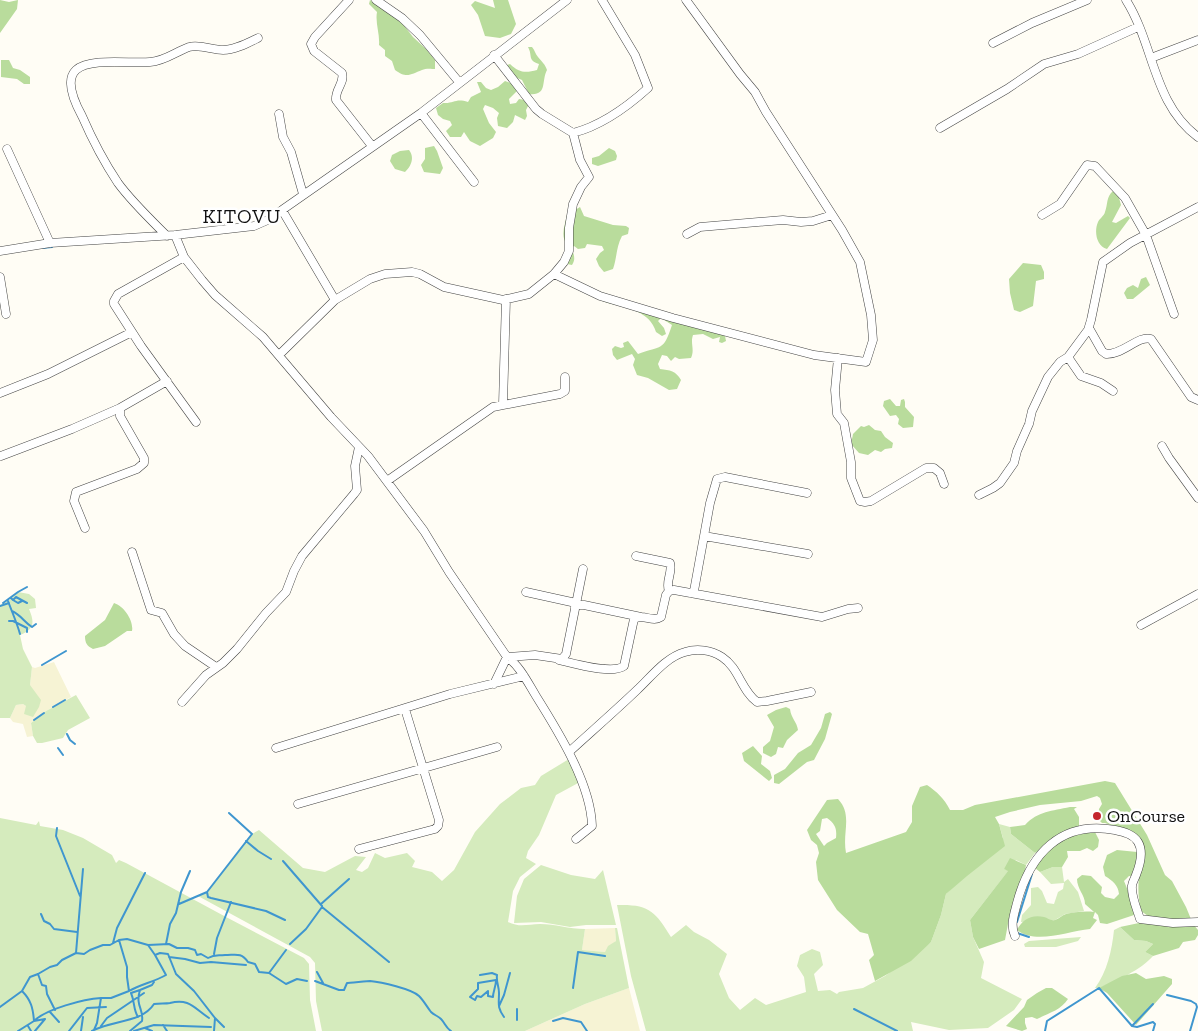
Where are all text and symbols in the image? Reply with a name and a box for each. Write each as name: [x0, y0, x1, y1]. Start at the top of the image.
district label: KITOVU: [203, 204, 281, 228]
place label: OnCourse: [1107, 805, 1185, 827]
marker: OnCourse: [1091, 810, 1103, 822]

